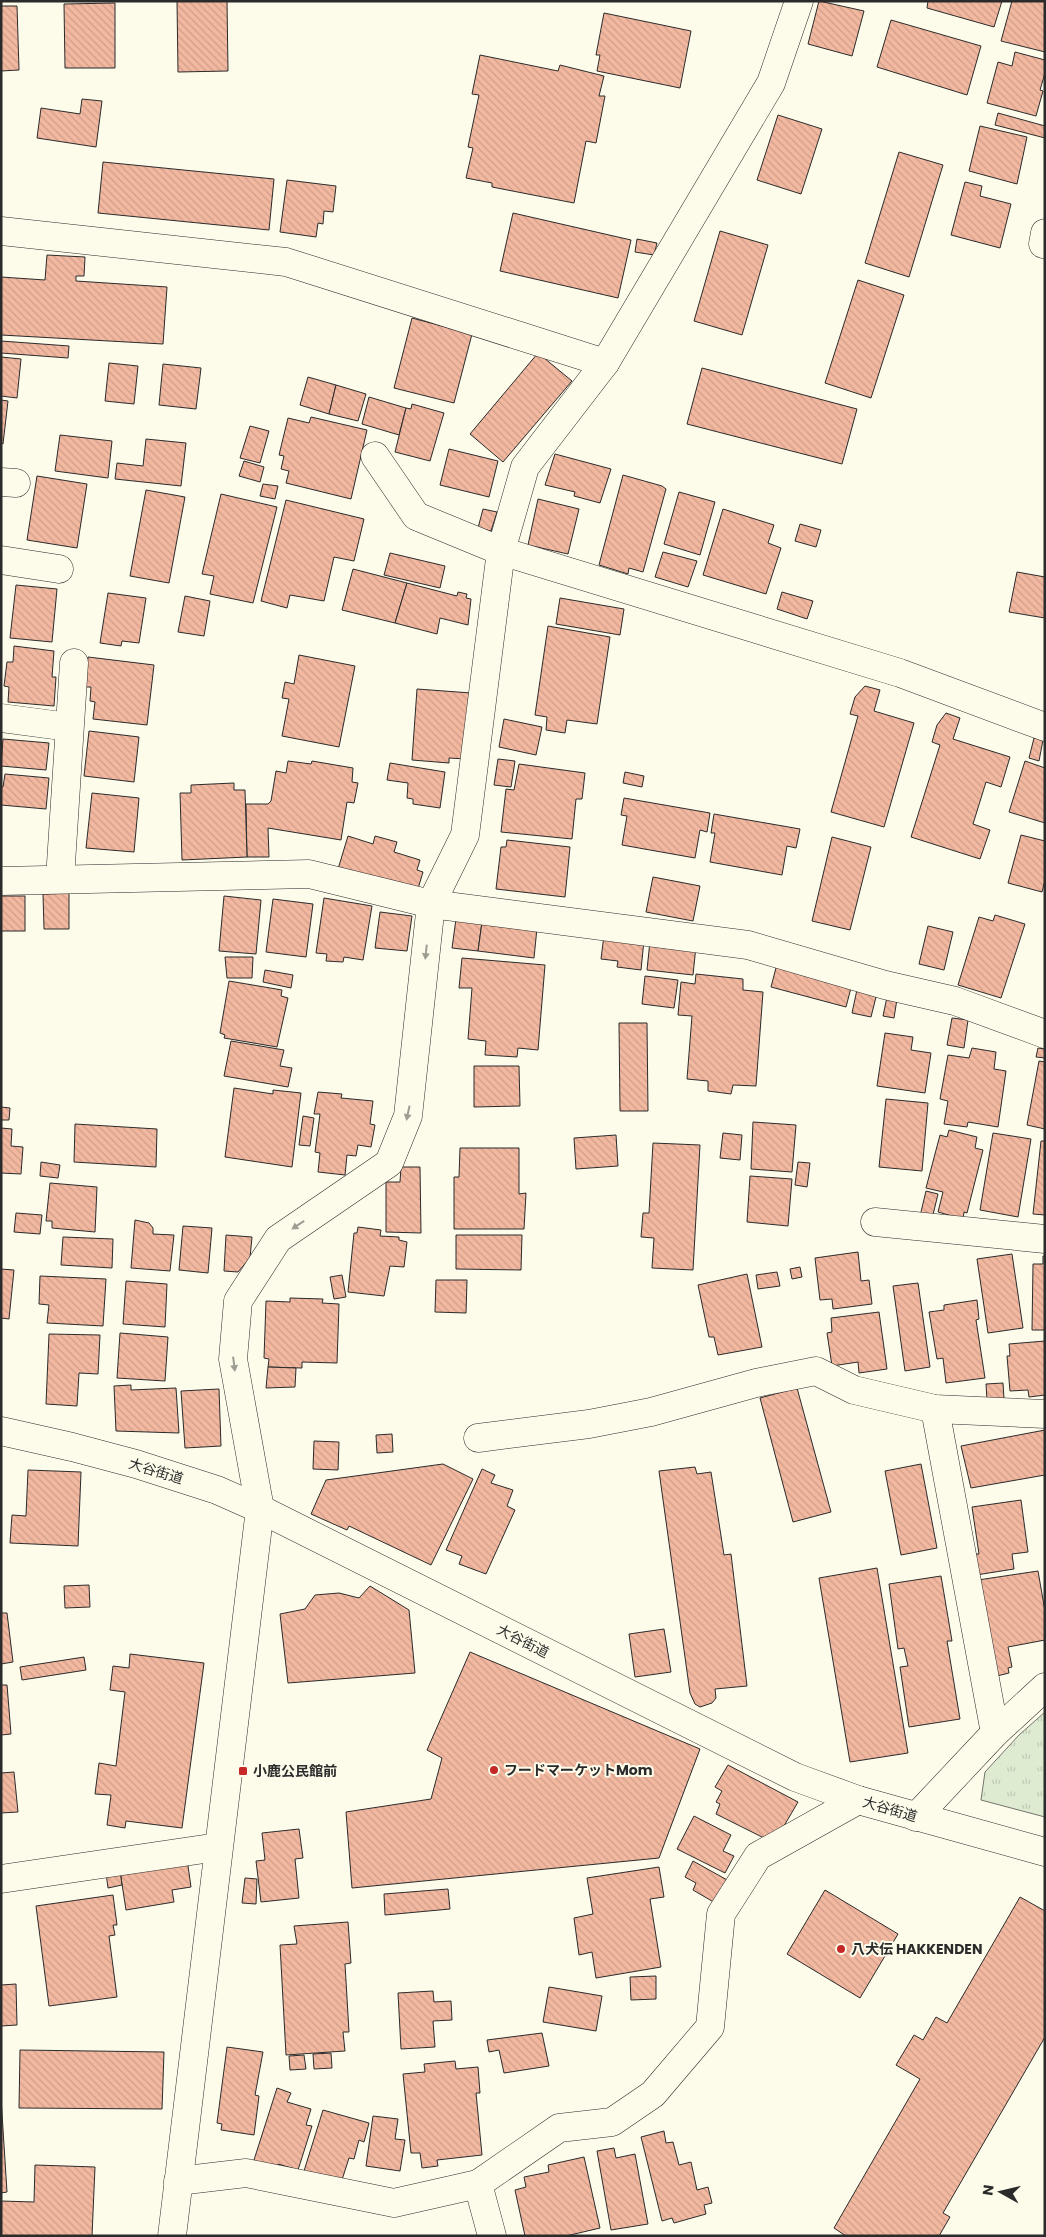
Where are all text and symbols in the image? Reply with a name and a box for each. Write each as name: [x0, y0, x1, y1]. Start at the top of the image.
one-way arrow: [422, 944, 430, 960]
one-way arrow: [403, 1106, 411, 1122]
one-way arrow: [292, 1220, 305, 1230]
one-way arrow: [230, 1357, 238, 1373]
street label: 大谷街道: [126, 1453, 186, 1489]
street label: 大谷街道: [494, 1619, 552, 1663]
place label: フードマーケットMom: [504, 1760, 653, 1780]
place label: 小鹿公民館前: [253, 1761, 337, 1781]
marker: フードマーケットMom: [488, 1764, 500, 1776]
marker: 小鹿公民館前: [237, 1765, 249, 1777]
street label: 大谷街道: [860, 1792, 920, 1826]
place label: 八犬伝 HAKKENDEN: [851, 1939, 982, 1959]
marker: 八犬伝 HAKKENDEN: [835, 1943, 847, 1955]
north arrow: [976, 2167, 1026, 2217]
text: N: [977, 2184, 999, 2197]

